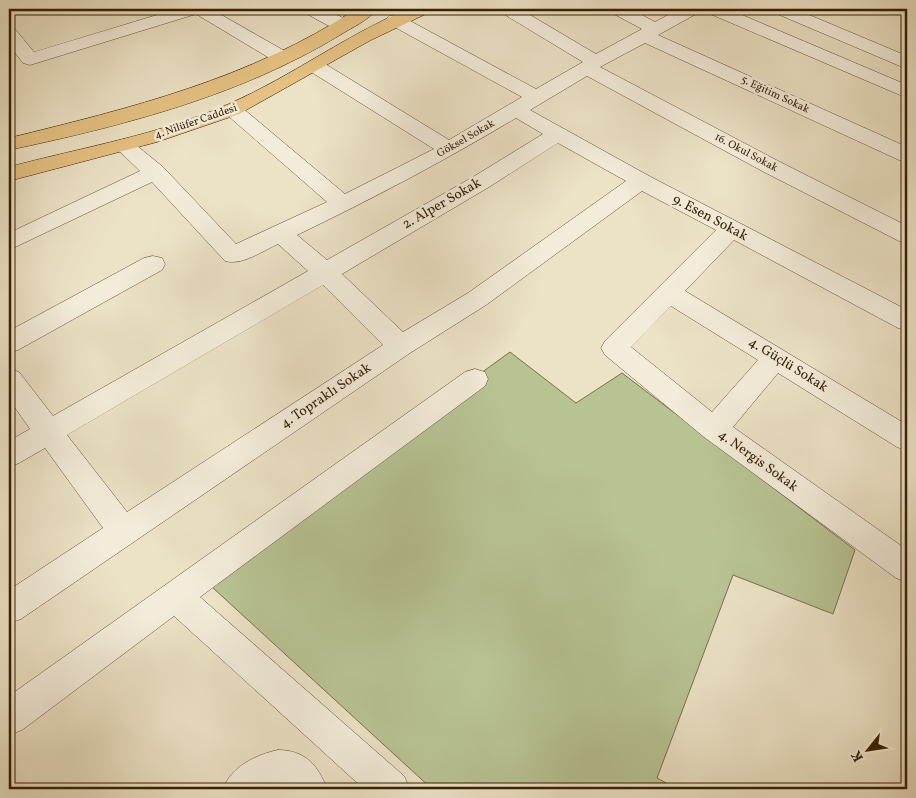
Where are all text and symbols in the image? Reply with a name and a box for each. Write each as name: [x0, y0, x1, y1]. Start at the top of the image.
street label: 5. Eğitim Sokak: [738, 73, 812, 117]
street label: 4. Nilüfer Caddesi: [153, 101, 239, 143]
street label: Göksel Sokak: [434, 116, 498, 162]
street label: 16. Okul Sokak: [712, 130, 780, 176]
street label: 2. Alper Sokak: [399, 174, 485, 234]
street label: 9. Esen Sokak: [669, 190, 751, 246]
street label: 4. Güçlü Sokak: [745, 333, 832, 397]
street label: 4. Topraklı Sokak: [277, 358, 375, 433]
street label: 4. Nergis Sokak: [714, 425, 802, 497]
north arrow: [844, 726, 894, 776]
text: K: [847, 747, 869, 765]

